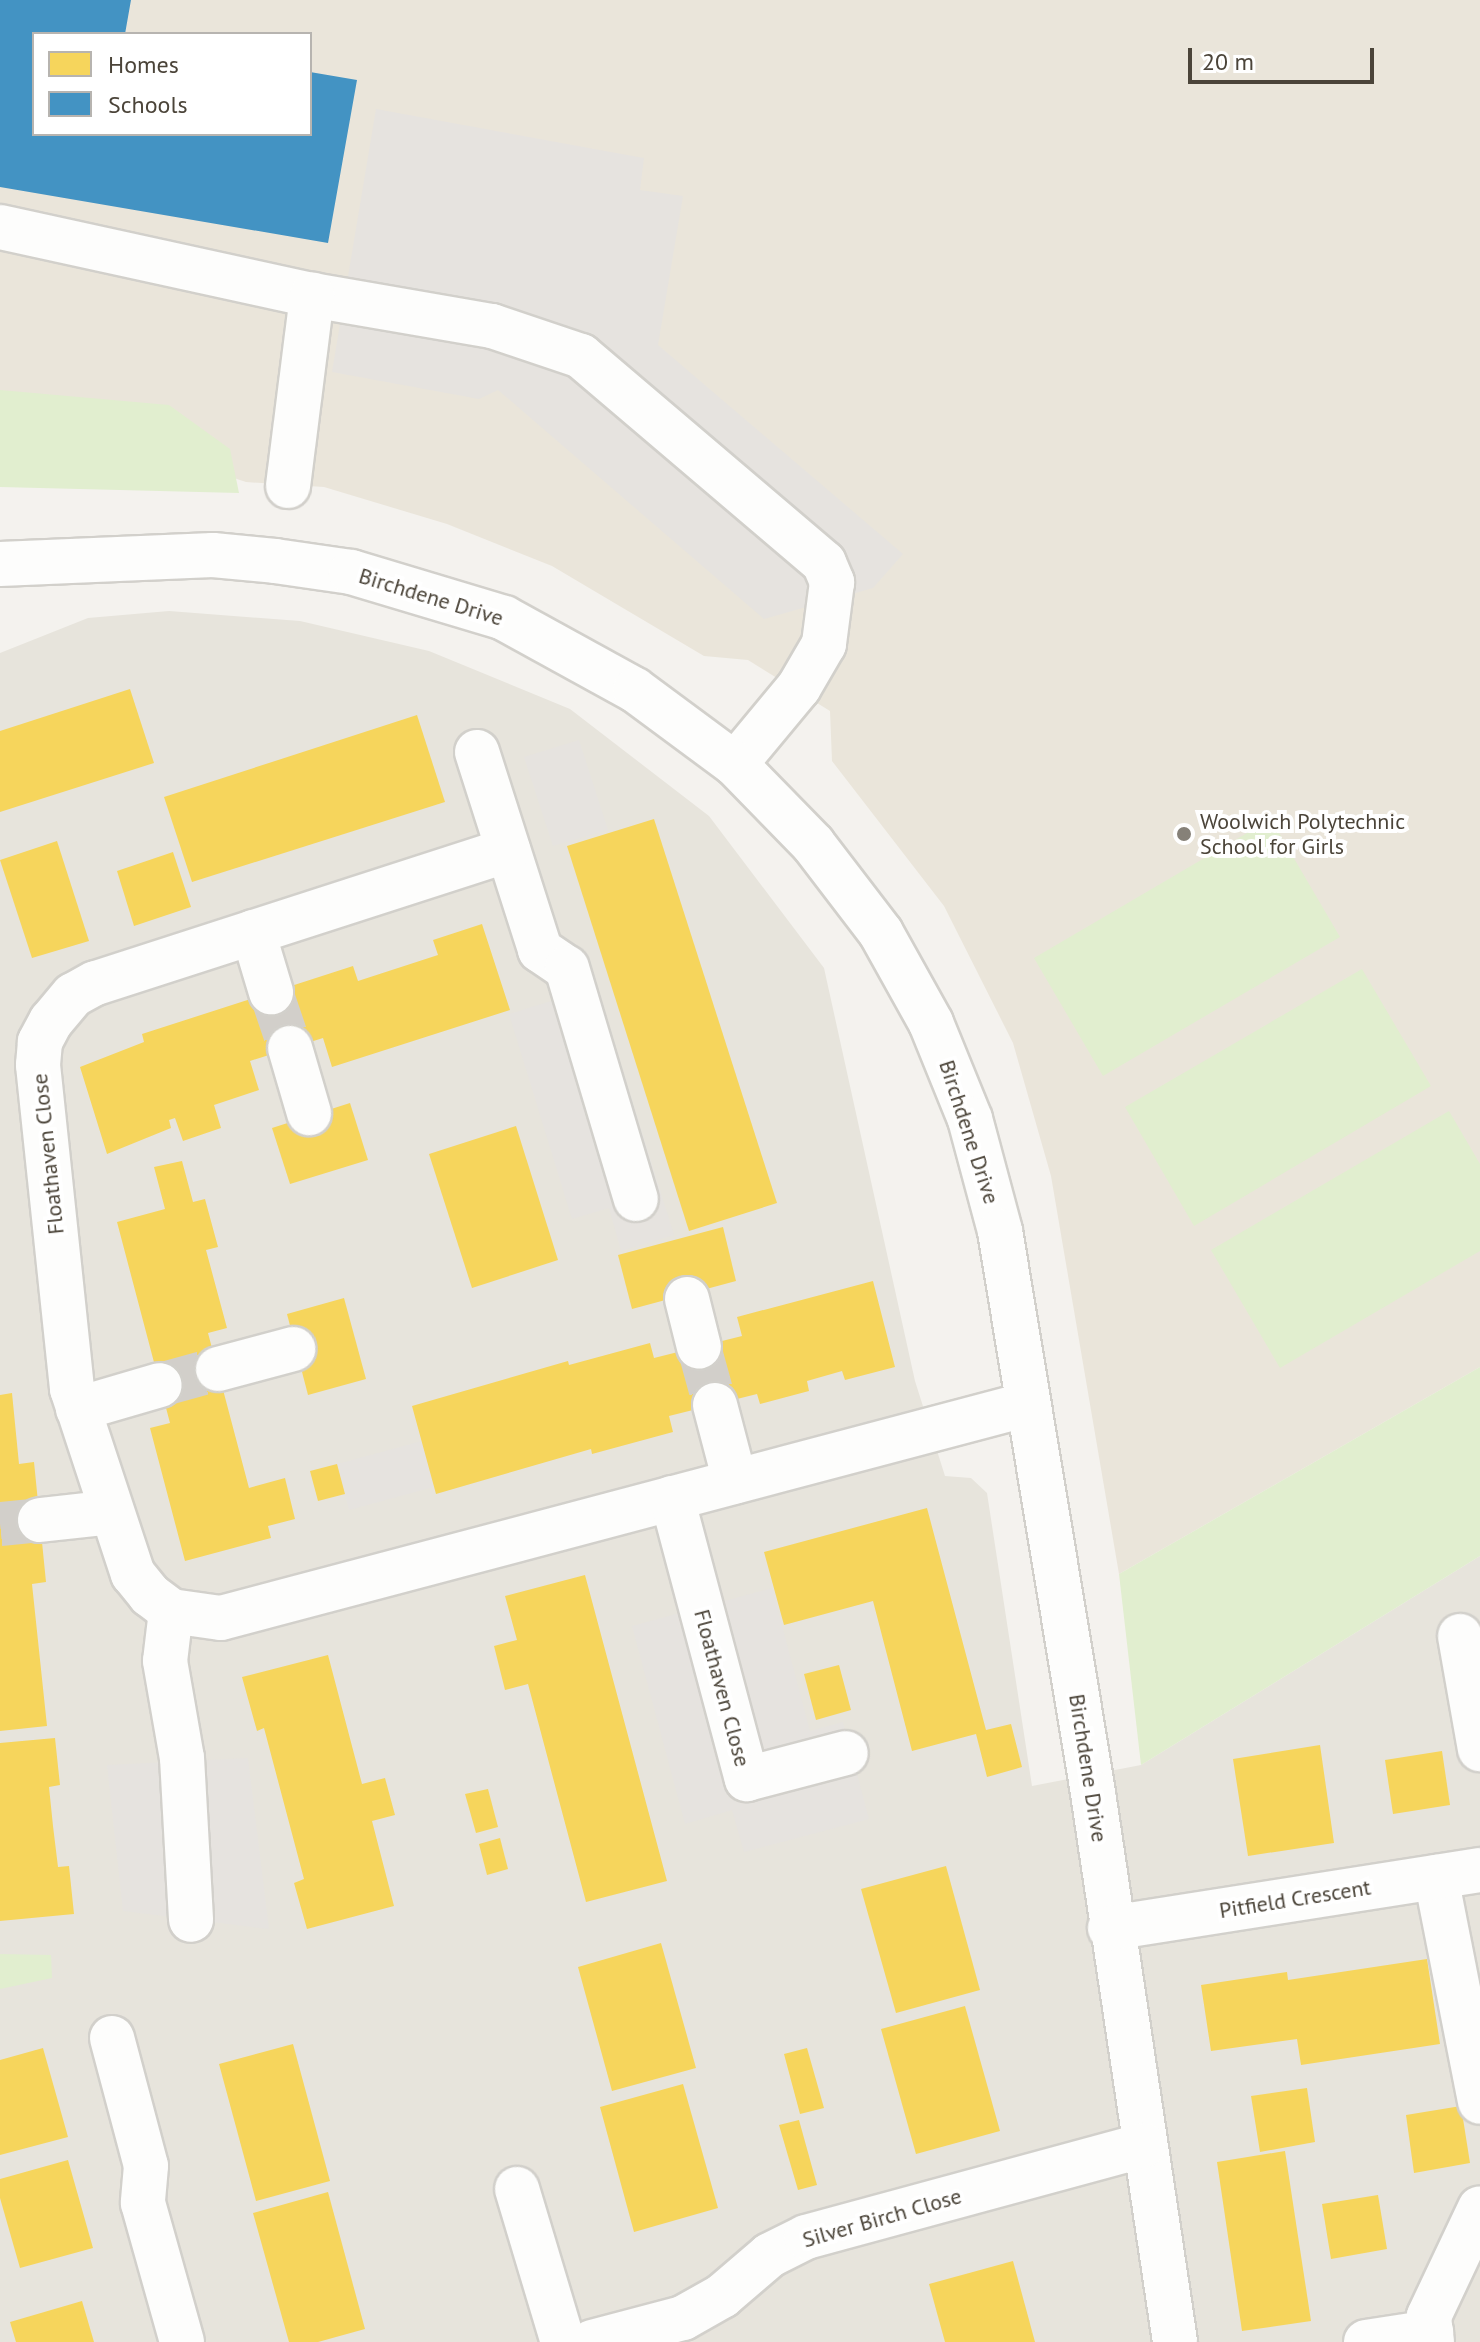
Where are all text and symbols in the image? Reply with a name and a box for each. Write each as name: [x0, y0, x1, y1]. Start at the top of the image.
legend: [32, 32, 312, 136]
scale bar: [1192, 32, 1378, 82]
text: 20 m: [1202, 46, 1254, 77]
text: Homes: [108, 49, 179, 80]
text: Schools: [108, 89, 188, 120]
street label: Birchdene Drive: [356, 563, 506, 631]
place label: Woolwich Polytechnic School for Girls: [1200, 808, 1405, 860]
marker: Woolwich Polytechnic School for Girls: [1175, 825, 1193, 843]
street label: Birchdene Drive: [933, 1057, 1005, 1207]
street label: Floathaven Close: [26, 1072, 70, 1236]
street label: Floathaven Close: [688, 1607, 756, 1769]
street label: Birchdene Drive: [1063, 1692, 1113, 1844]
street label: Pitfield Crescent: [1217, 1874, 1373, 1924]
street label: Silver Birch Close: [799, 2183, 965, 2253]

